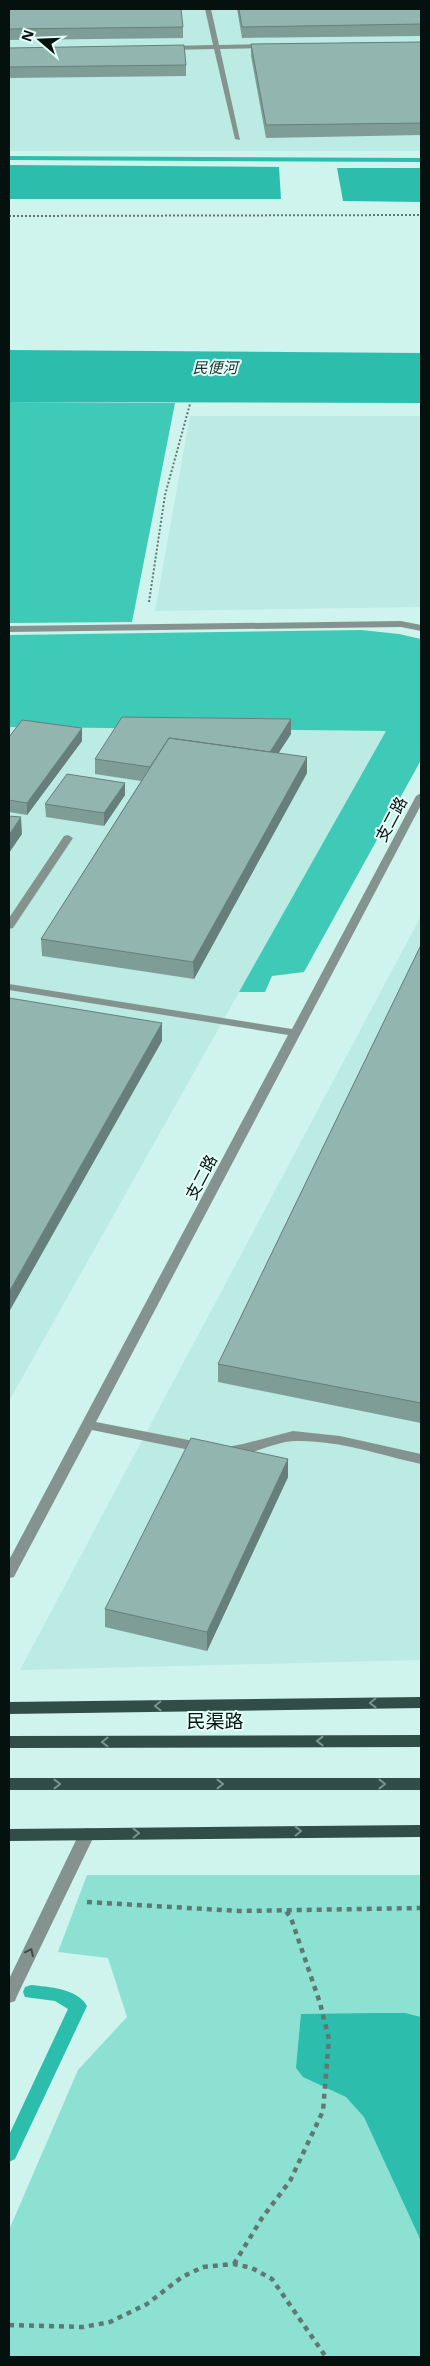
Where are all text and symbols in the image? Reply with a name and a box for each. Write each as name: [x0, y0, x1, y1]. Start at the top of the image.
north arrow: [15, 15, 65, 65]
text: N: [16, 27, 38, 44]
water label: 民便河: [192, 357, 240, 377]
street label: 支二路: [370, 793, 412, 845]
street label: 支二路: [180, 1151, 222, 1203]
one-way arrow: [368, 1697, 376, 1708]
one-way arrow: [153, 1700, 161, 1711]
street label: 民渠路: [186, 1708, 244, 1734]
one-way arrow: [316, 1736, 324, 1746]
one-way arrow: [101, 1737, 108, 1747]
one-way arrow: [54, 1779, 62, 1789]
one-way arrow: [216, 1779, 224, 1789]
one-way arrow: [379, 1779, 387, 1789]
one-way arrow: [295, 1825, 303, 1836]
one-way arrow: [132, 1828, 140, 1838]
one-way arrow: [24, 1948, 34, 1957]

